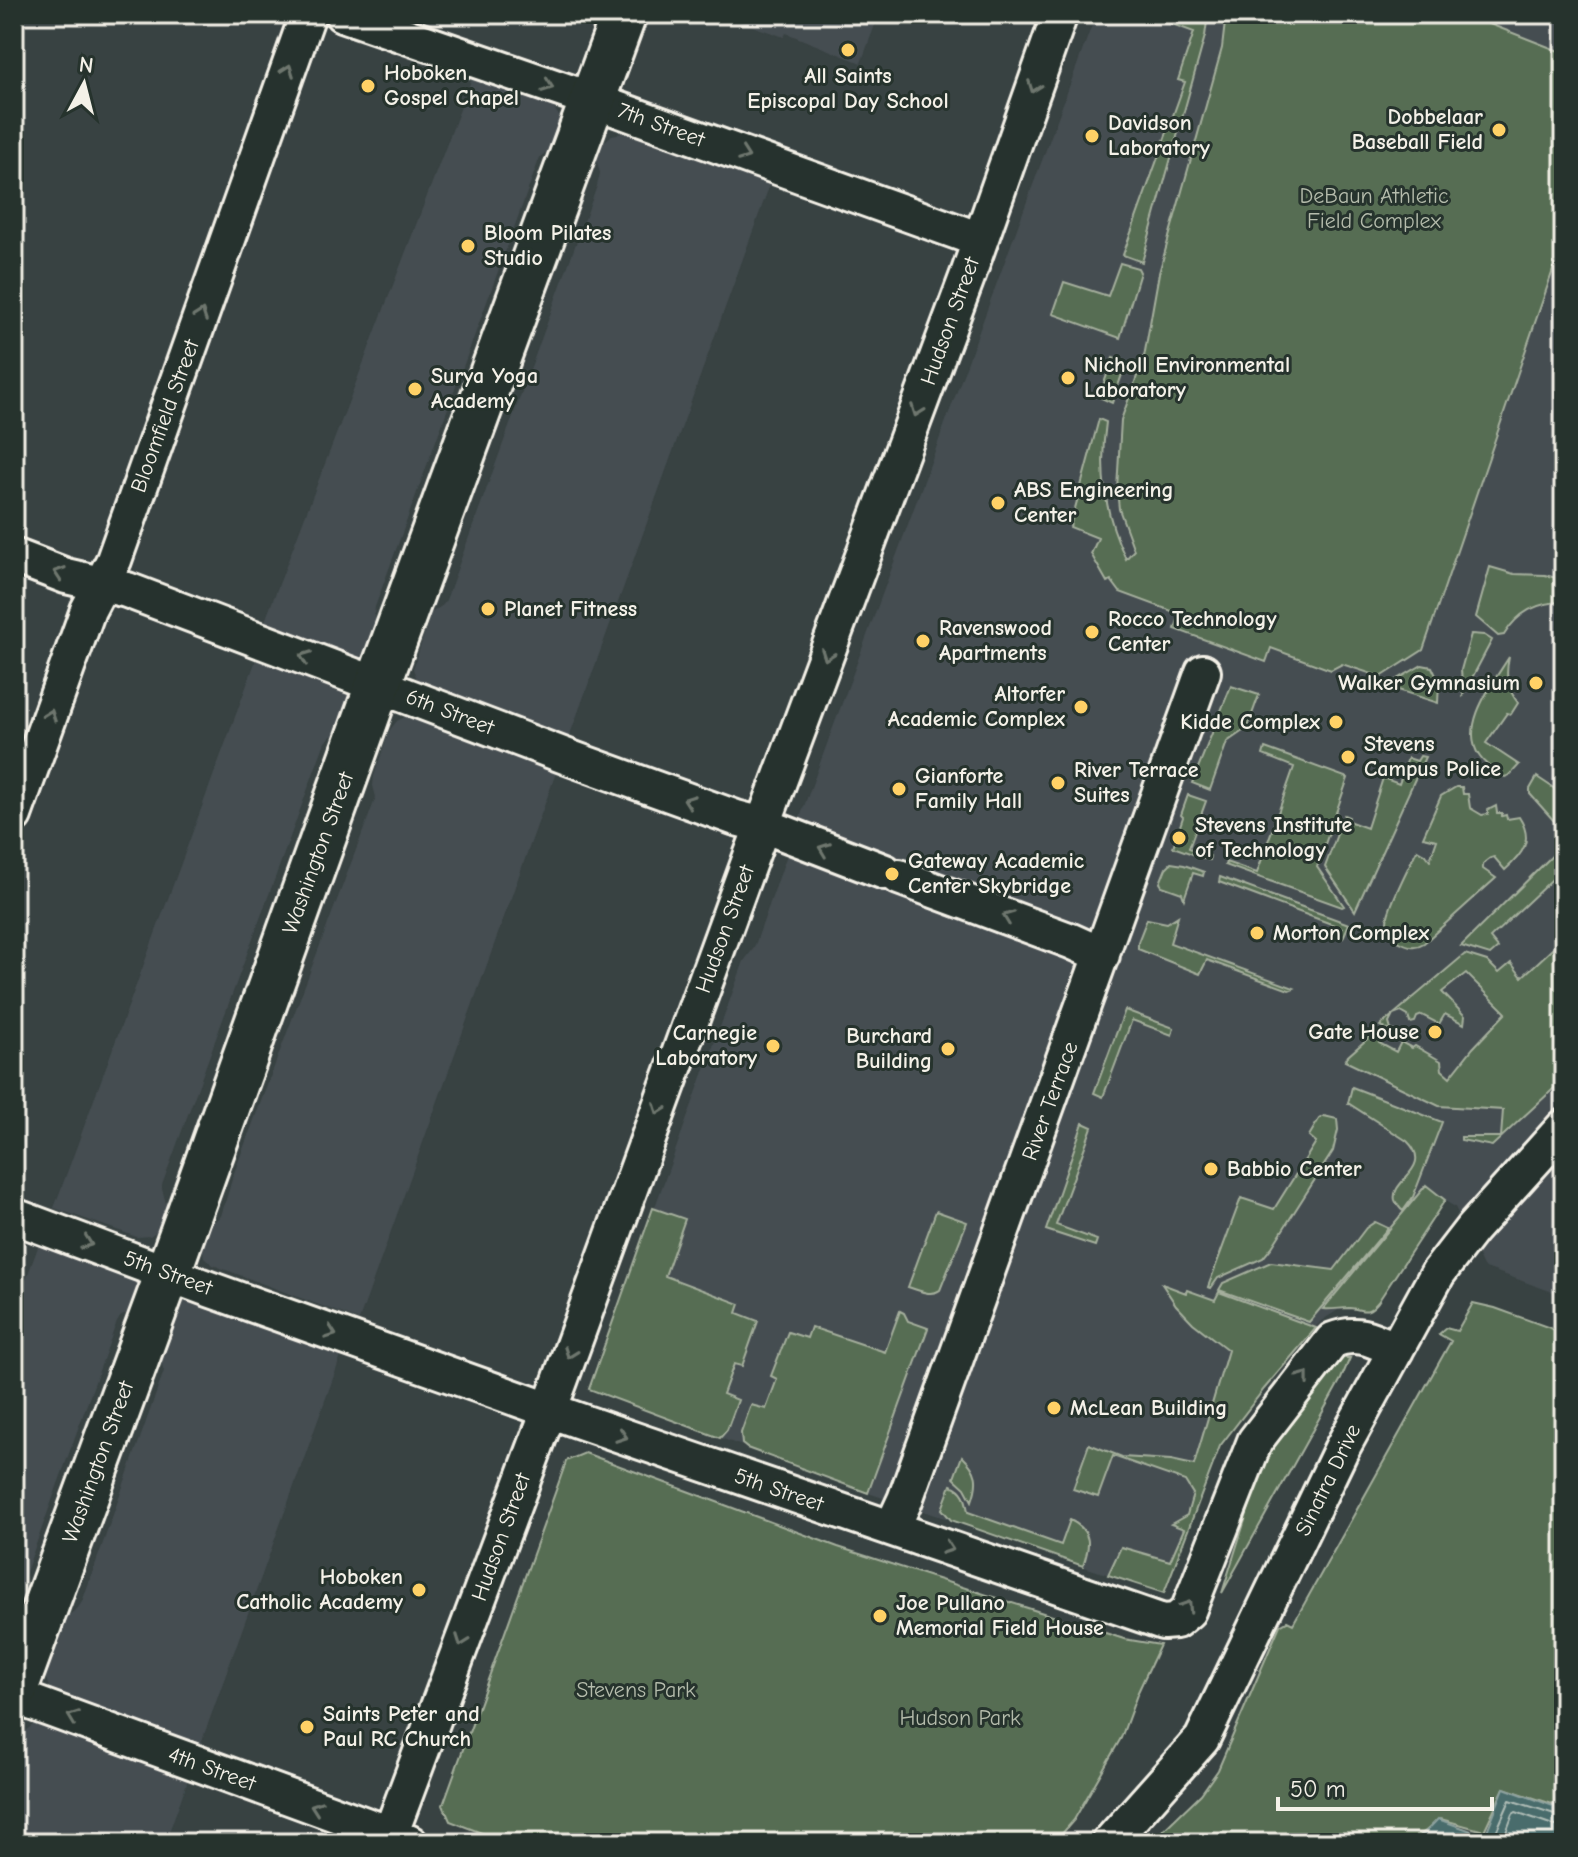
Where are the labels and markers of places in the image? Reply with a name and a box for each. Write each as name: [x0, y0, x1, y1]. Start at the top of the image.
marker: All Saints Episcopal Day School: [839, 41, 857, 59]
place label: Hoboken Gospel Chapel: [384, 60, 519, 111]
place label: All Saints Episcopal Day School: [747, 63, 949, 114]
marker: Hoboken Gospel Chapel: [359, 77, 377, 95]
place label: Dobbelaar Baseball Field: [1352, 104, 1483, 155]
place label: Davidson Laboratory: [1108, 110, 1211, 161]
marker: Dobbelaar Baseball Field: [1490, 121, 1508, 139]
marker: Davidson Laboratory: [1083, 127, 1101, 145]
place label: Bloom Pilates Studio: [484, 220, 611, 271]
marker: Bloom Pilates Studio: [459, 237, 477, 255]
place label: Nicholl Environmental Laboratory: [1084, 352, 1290, 403]
place label: Surya Yoga Academy: [431, 363, 538, 414]
marker: Nicholl Environmental Laboratory: [1059, 369, 1077, 387]
marker: Surya Yoga Academy: [406, 380, 424, 398]
place label: ABS Engineering Center: [1014, 477, 1174, 528]
marker: ABS Engineering Center: [989, 494, 1007, 512]
place label: Planet Fitness: [504, 596, 637, 622]
marker: Planet Fitness: [479, 600, 497, 618]
place label: Rocco Technology Center: [1108, 606, 1278, 657]
place label: Ravenswood Apartments: [939, 615, 1052, 666]
marker: Rocco Technology Center: [1083, 623, 1101, 641]
marker: Ravenswood Apartments: [914, 632, 932, 650]
place label: Walker Gymnasium: [1338, 670, 1520, 696]
marker: Walker Gymnasium: [1527, 674, 1545, 692]
place label: Altorfer Academic Complex: [888, 681, 1065, 732]
marker: Altorfer Academic Complex: [1072, 698, 1090, 716]
place label: Kidde Complex: [1180, 709, 1320, 735]
marker: Kidde Complex: [1327, 713, 1345, 731]
place label: Stevens Campus Police: [1364, 731, 1501, 782]
marker: Stevens Campus Police: [1339, 748, 1357, 766]
place label: River Terrace Suites: [1074, 757, 1199, 808]
place label: Gianforte Family Hall: [915, 763, 1022, 814]
marker: River Terrace Suites: [1049, 774, 1067, 792]
marker: Gianforte Family Hall: [890, 780, 908, 798]
place label: Stevens Institute of Technology: [1195, 812, 1352, 863]
marker: Stevens Institute of Technology: [1170, 829, 1188, 847]
place label: Gateway Academic Center Skybridge: [908, 848, 1085, 899]
marker: Gateway Academic Center Skybridge: [883, 865, 901, 883]
place label: Morton Complex: [1273, 920, 1429, 946]
marker: Morton Complex: [1248, 924, 1266, 942]
place label: Gate House: [1308, 1019, 1419, 1045]
place label: Carnegie Laboratory: [655, 1020, 758, 1071]
place label: Burchard Building: [846, 1023, 932, 1074]
marker: Gate House: [1426, 1023, 1444, 1041]
marker: Carnegie Laboratory: [764, 1037, 782, 1055]
marker: Burchard Building: [939, 1040, 957, 1058]
place label: Babbio Center: [1227, 1156, 1362, 1182]
marker: Babbio Center: [1202, 1160, 1220, 1178]
place label: McLean Building: [1070, 1395, 1227, 1421]
marker: McLean Building: [1045, 1399, 1063, 1417]
place label: Hoboken Catholic Academy: [236, 1564, 404, 1615]
marker: Hoboken Catholic Academy: [410, 1581, 428, 1599]
place label: Joe Pullano Memorial Field House: [896, 1590, 1104, 1641]
marker: Joe Pullano Memorial Field House: [871, 1607, 889, 1625]
place label: Saints Peter and Paul RC Church: [323, 1701, 480, 1752]
marker: Saints Peter and Paul RC Church: [298, 1718, 316, 1736]

